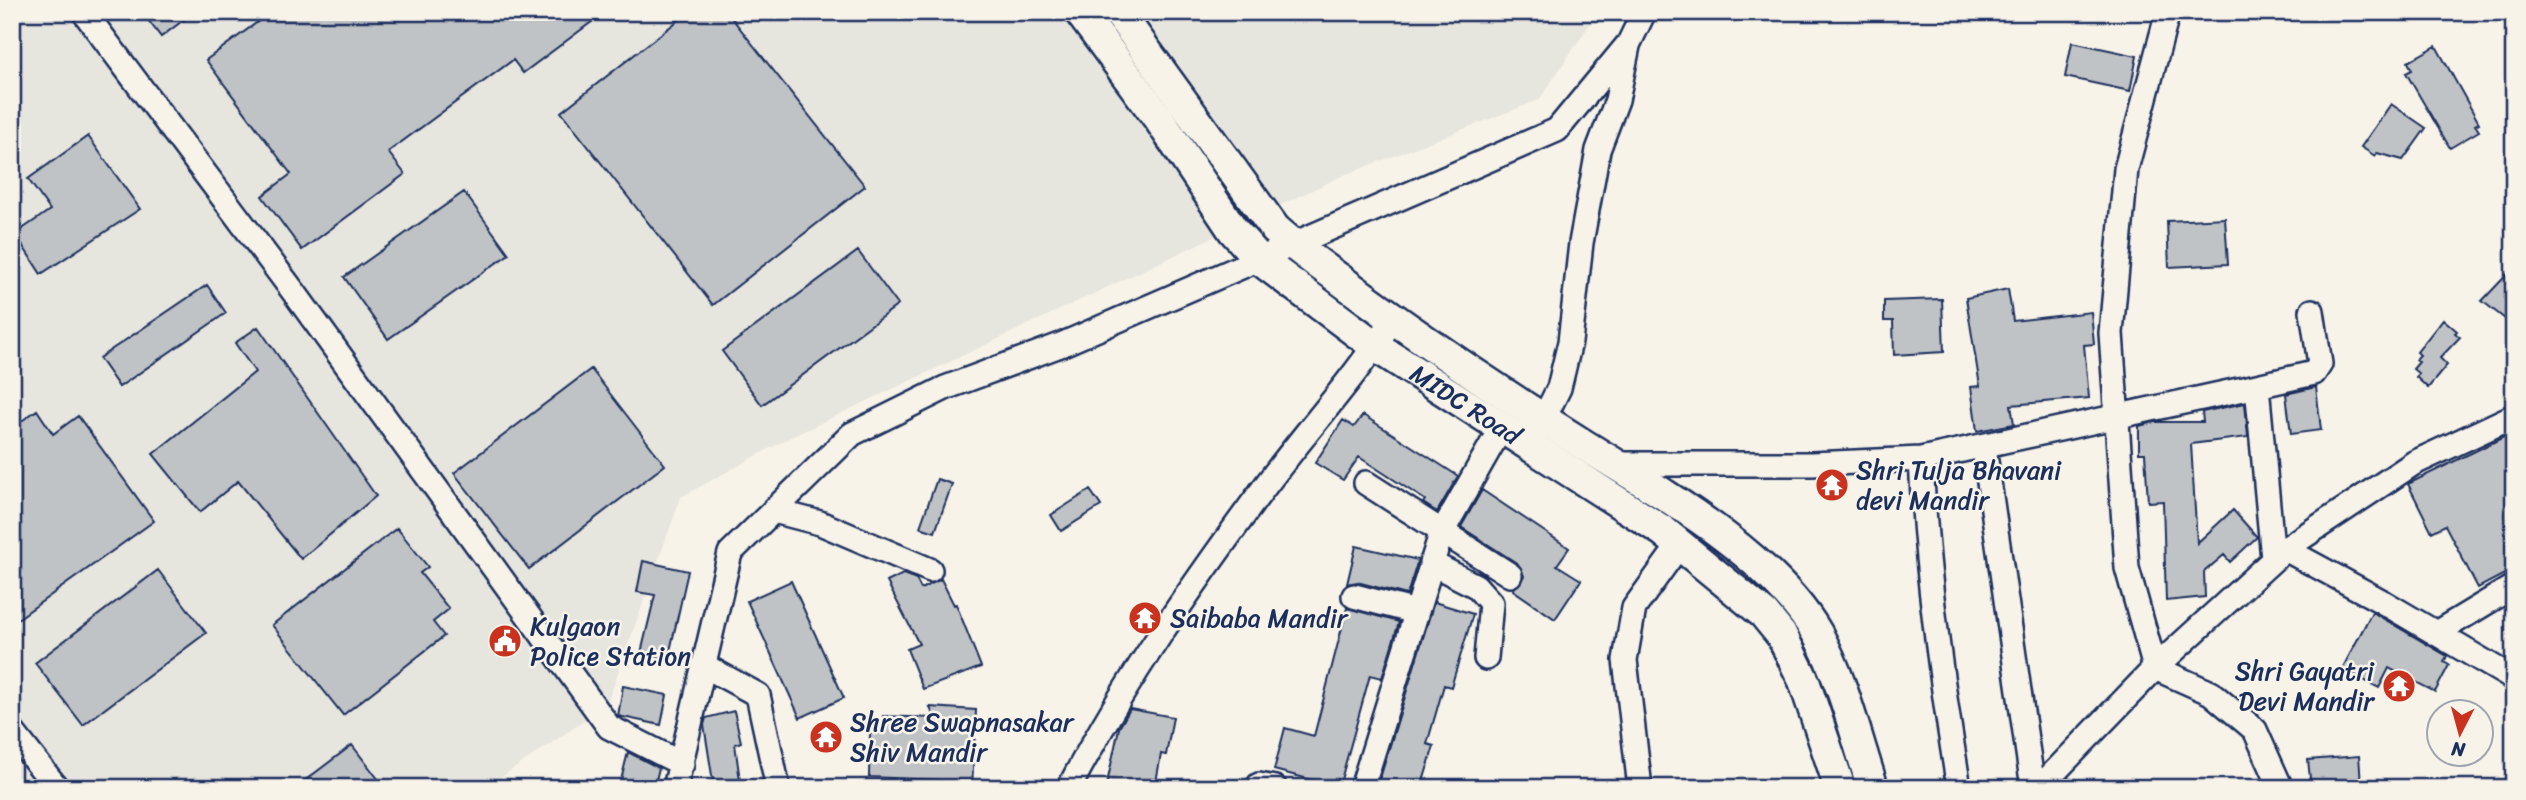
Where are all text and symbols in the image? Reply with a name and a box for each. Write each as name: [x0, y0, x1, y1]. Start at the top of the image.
street label: MIDC Road: [1400, 351, 1533, 459]
place label: Shri Tulja Bhavani devi Mandir: [1856, 447, 2062, 523]
temple icon: Shri Tulja Bhavani devi Mandir: [1813, 466, 1851, 504]
place label: Saibaba Mandir: [1170, 595, 1349, 641]
temple icon: Saibaba Mandir: [1126, 599, 1164, 637]
place label: Kulgaon Police Station: [530, 603, 691, 679]
public building icon: Kulgaon Police Station: [486, 622, 524, 660]
place label: Shri Gayatri Devi Mandir: [2235, 648, 2375, 724]
temple icon: Shri Gayatri Devi Mandir: [2380, 667, 2418, 705]
north arrow: [2424, 698, 2494, 768]
place label: Shree Swapnasakar Shiv Mandir: [850, 699, 1075, 775]
temple icon: Shree Swapnasakar Shiv Mandir: [807, 718, 845, 756]
text: N: [2449, 732, 2468, 767]

